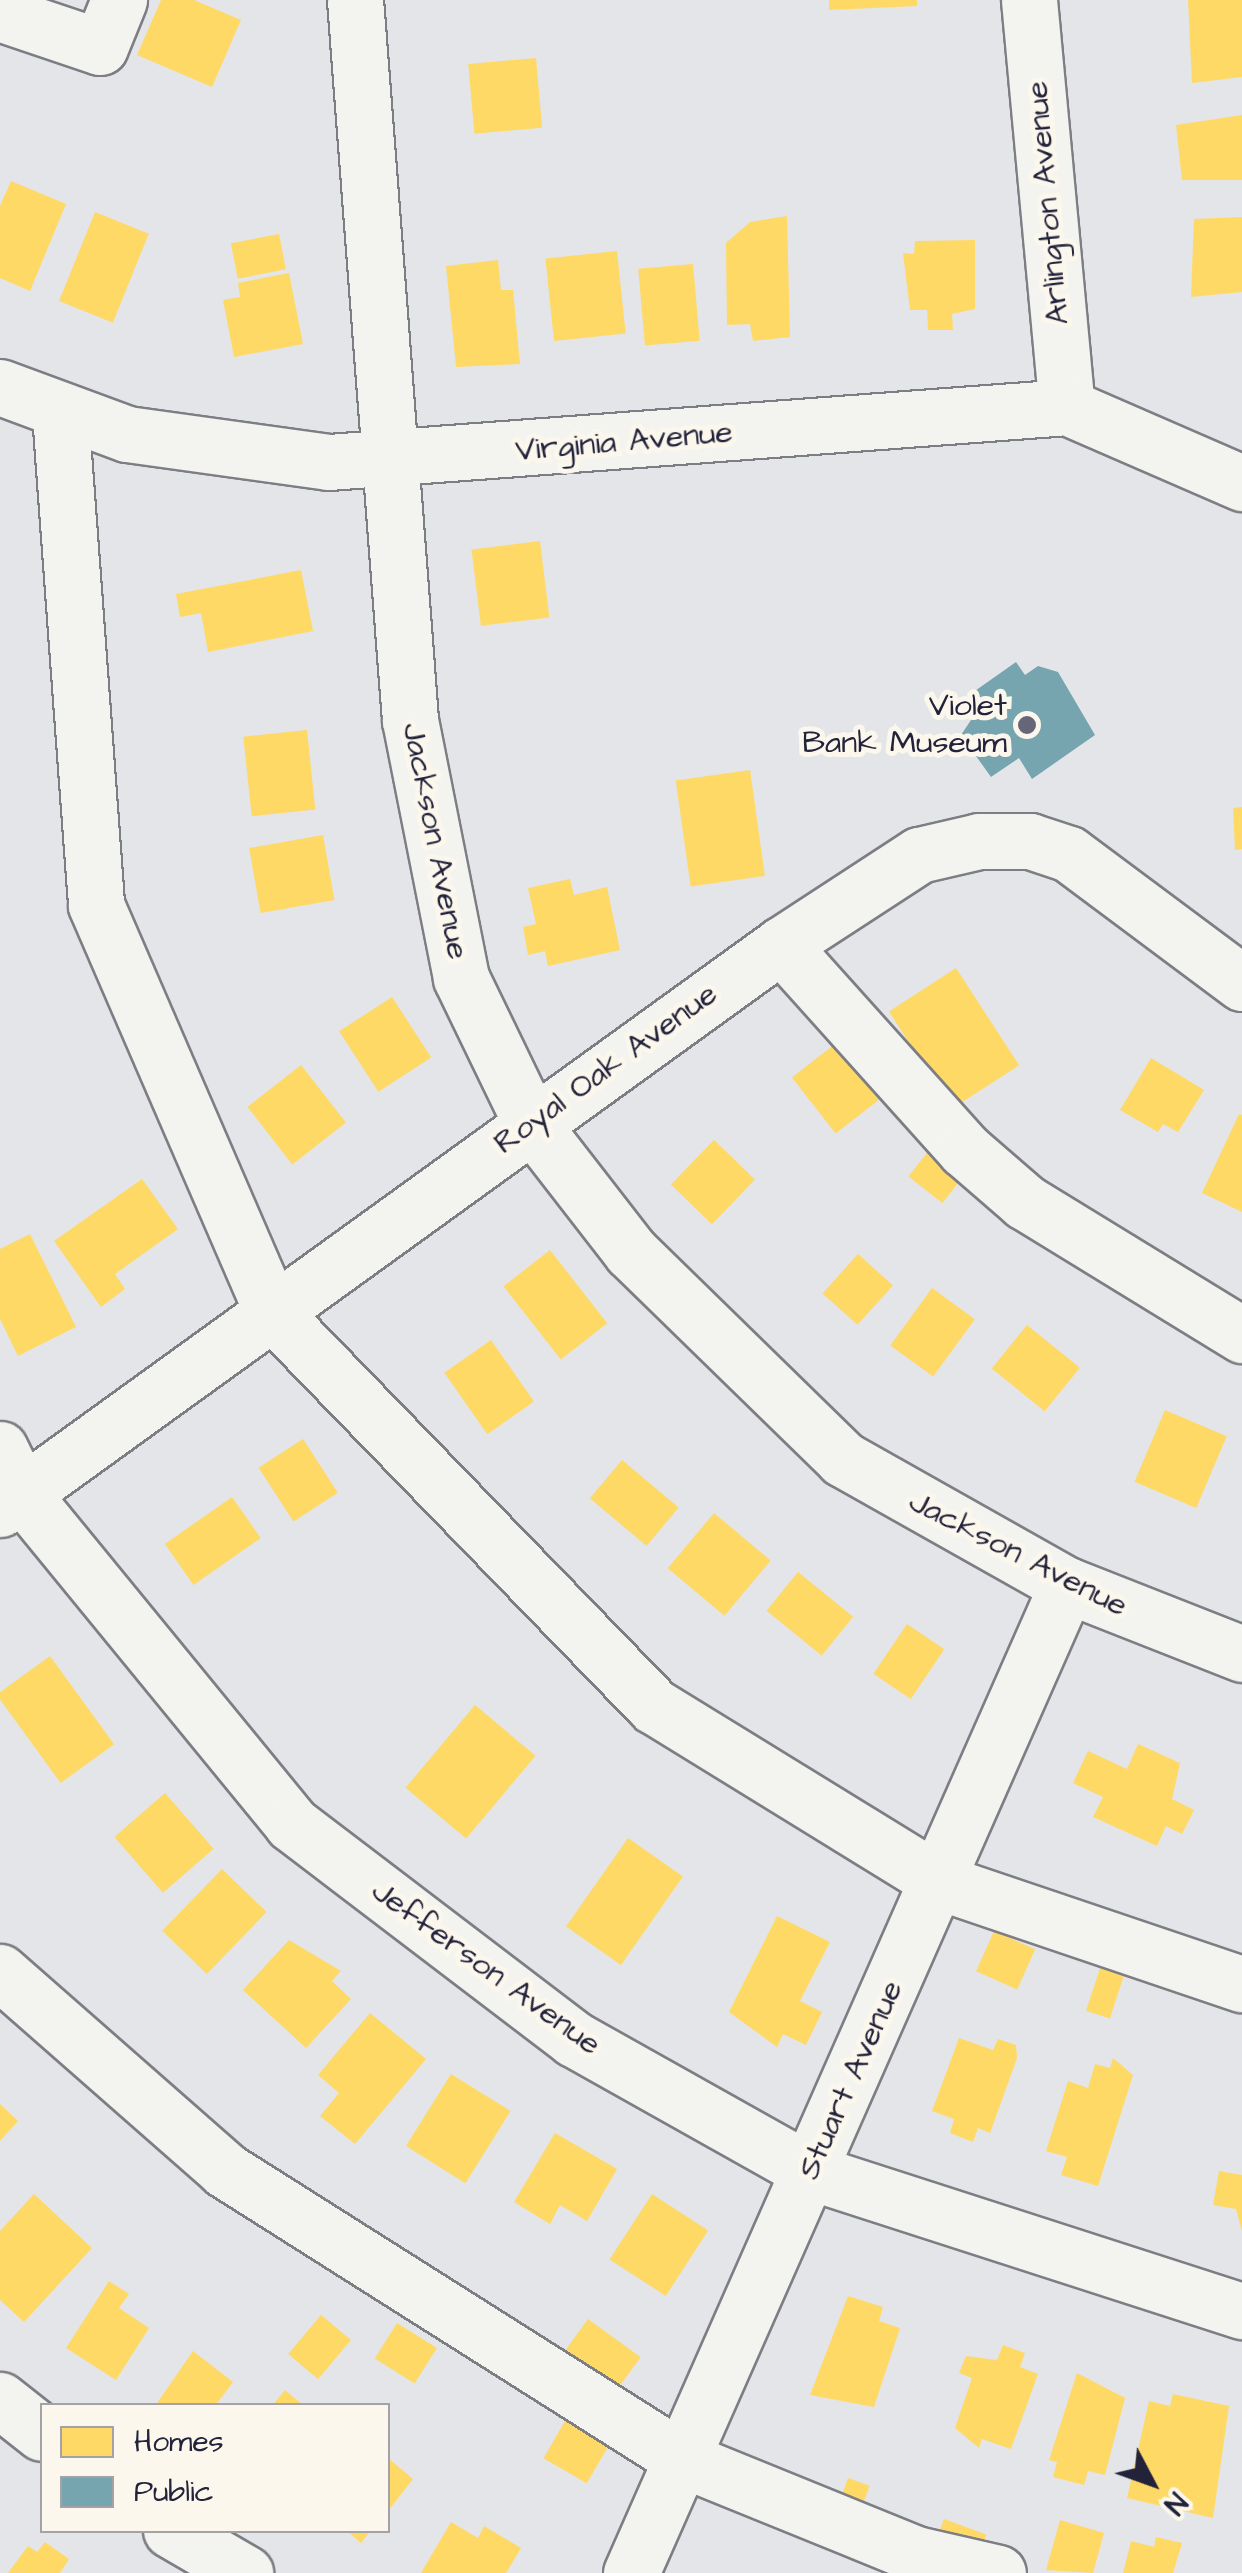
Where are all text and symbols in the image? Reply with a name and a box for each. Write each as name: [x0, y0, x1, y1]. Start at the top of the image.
street label: Arlington Avenue: [1018, 80, 1078, 326]
street label: Virginia Avenue: [514, 413, 734, 471]
place label: Violet Bank Museum: [802, 688, 1007, 763]
marker: Violet Bank Museum: [1016, 714, 1038, 736]
street label: Jackson Avenue: [393, 720, 477, 962]
street label: Royal Oak Avenue: [487, 975, 725, 1163]
street label: Jackson Avenue: [902, 1482, 1134, 1626]
street label: Jefferson Avenue: [364, 1872, 608, 2064]
street label: Stuart Avenue: [790, 1975, 912, 2185]
legend: [40, 2403, 390, 2533]
text: Homes: [134, 2421, 224, 2463]
north arrow: [1102, 2433, 1202, 2533]
text: Public: [134, 2471, 213, 2513]
text: N: [1155, 2484, 1195, 2522]

